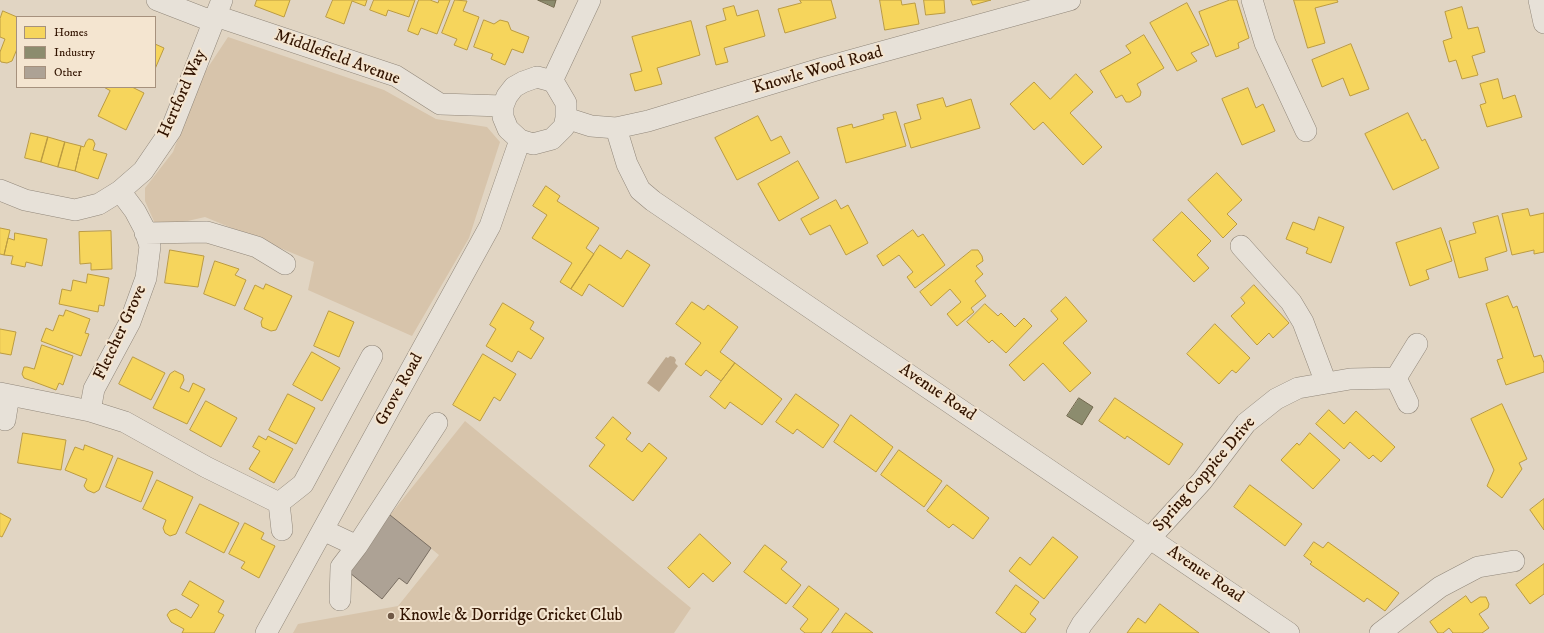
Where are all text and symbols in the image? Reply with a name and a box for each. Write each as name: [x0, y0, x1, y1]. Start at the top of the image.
legend: [16, 16, 156, 88]
text: Homes: [54, 25, 88, 40]
street label: Middlefield Avenue: [272, 26, 402, 90]
street label: Knowle Wood Road: [751, 43, 885, 99]
text: Industry: [54, 45, 95, 60]
street label: Hertford Way: [154, 47, 212, 141]
text: Other: [54, 65, 82, 80]
street label: Fletcher Grove: [90, 282, 152, 384]
street label: Grove Road: [372, 350, 428, 430]
street label: Avenue Road: [895, 360, 979, 426]
street label: Spring Coppice Drive: [1149, 413, 1261, 537]
street label: Avenue Road: [1163, 542, 1247, 608]
place label: Knowle & Dorridge Cricket Club: [399, 606, 623, 626]
marker: Knowle & Dorridge Cricket Club: [386, 611, 396, 621]

